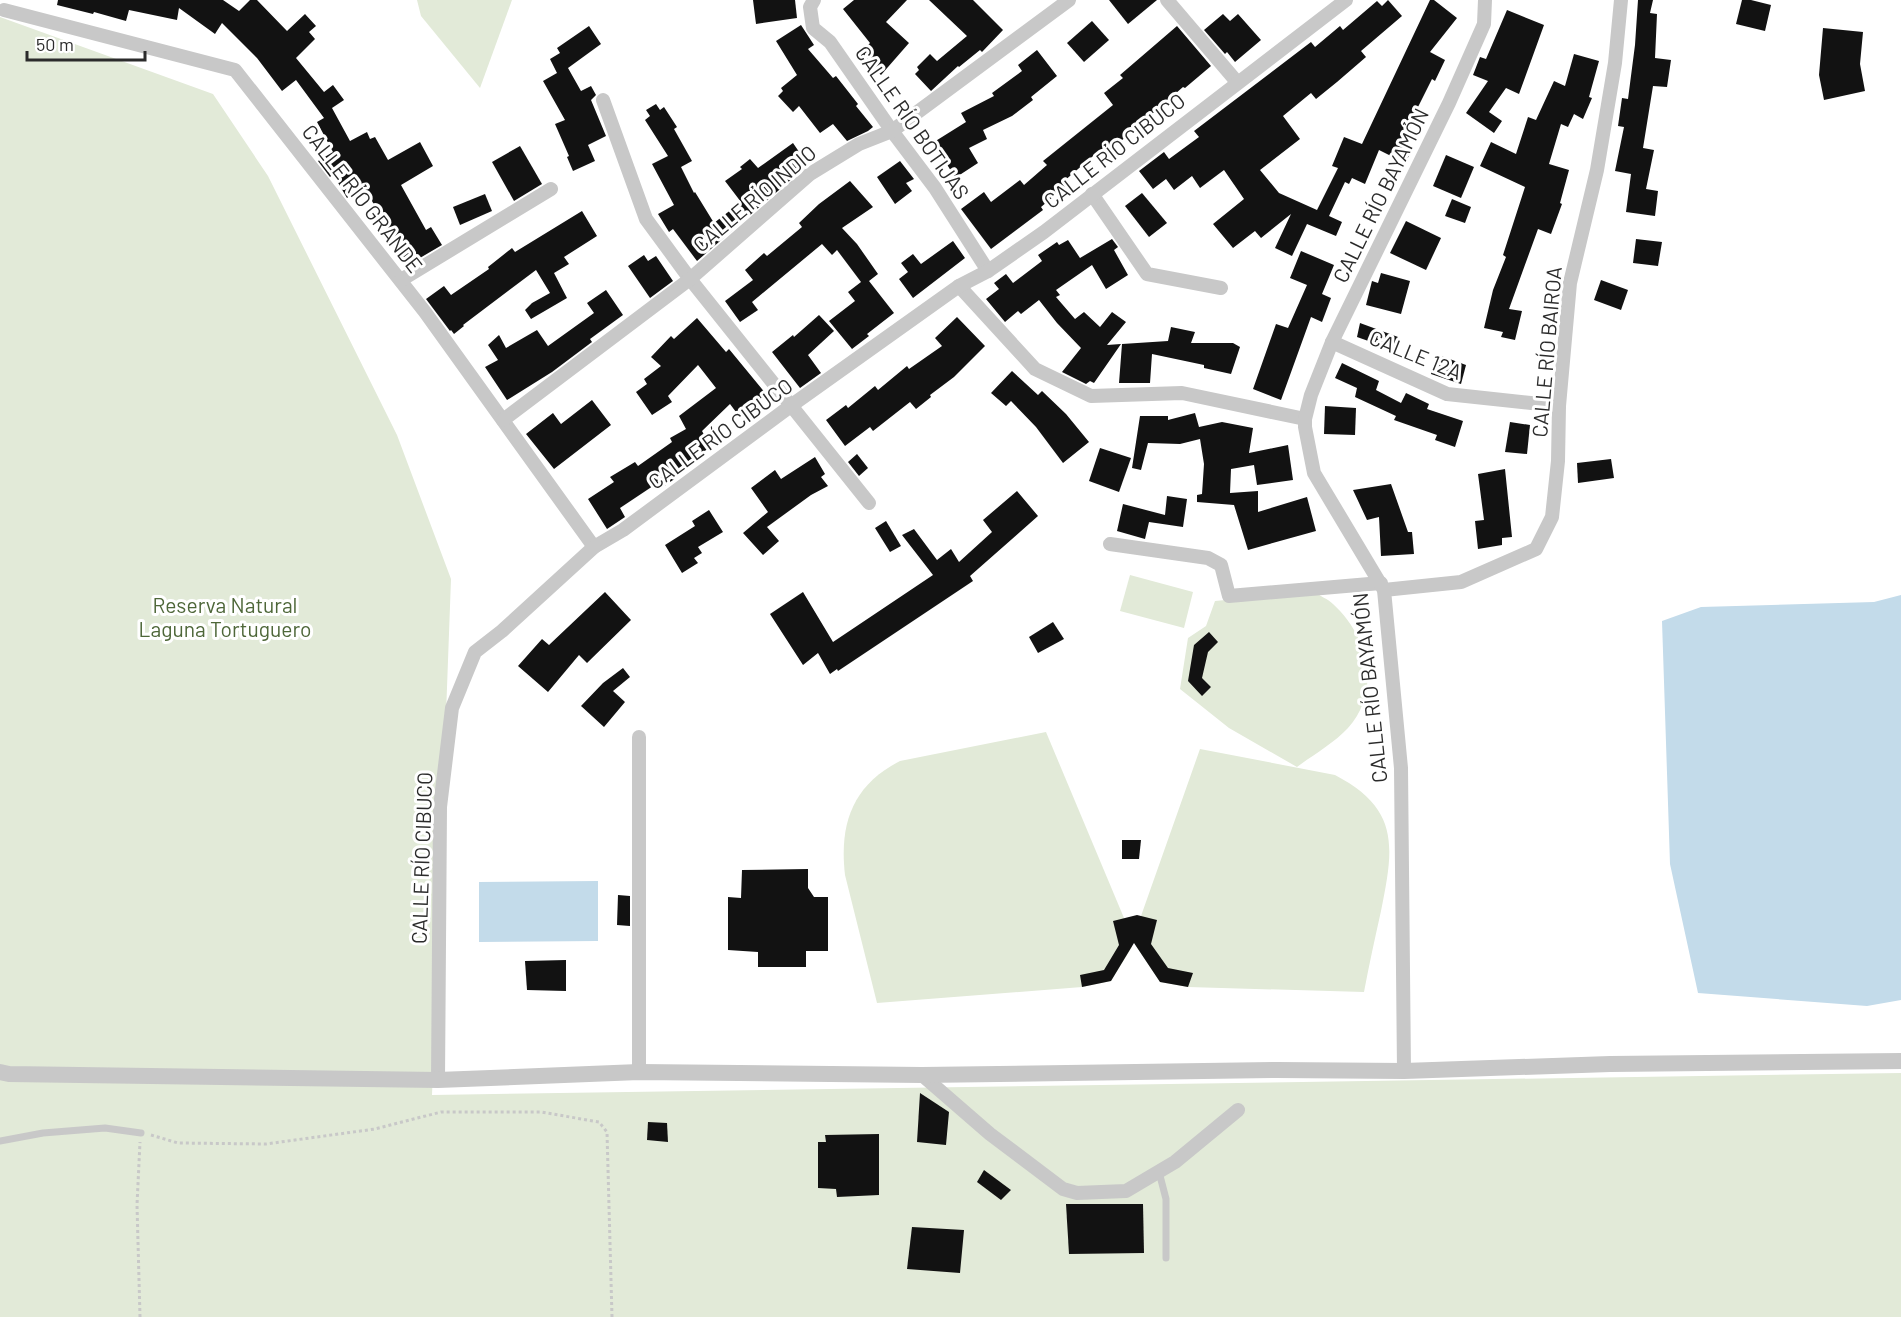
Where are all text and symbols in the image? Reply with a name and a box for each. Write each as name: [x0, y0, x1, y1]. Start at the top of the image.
scale bar: [27, 24, 146, 62]
text: 50 m: [36, 33, 74, 55]
street label: CALLE RÍO BOTIJAS: [851, 40, 975, 204]
street label: CALLE RÍO CIBUCO: [1038, 87, 1190, 213]
street label: CALLE RÍO BAYAMÓN: [1327, 104, 1433, 286]
street label: CALLE RÍO GRANDE: [298, 119, 428, 277]
street label: CALLE RÍO INDIO: [688, 139, 820, 257]
street label: CALLE RÍO BAIROA: [1526, 265, 1566, 438]
street label: CALLE 12A: [1366, 324, 1466, 384]
street label: CALLE RÍO CIBUCO: [643, 372, 797, 494]
park label: Reserva Natural Laguna Tortuguero: [139, 592, 311, 641]
street label: CALLE RÍO BAYAMÓN: [1347, 592, 1391, 784]
street label: CALLE RÍO CIBUCO: [406, 771, 436, 945]

